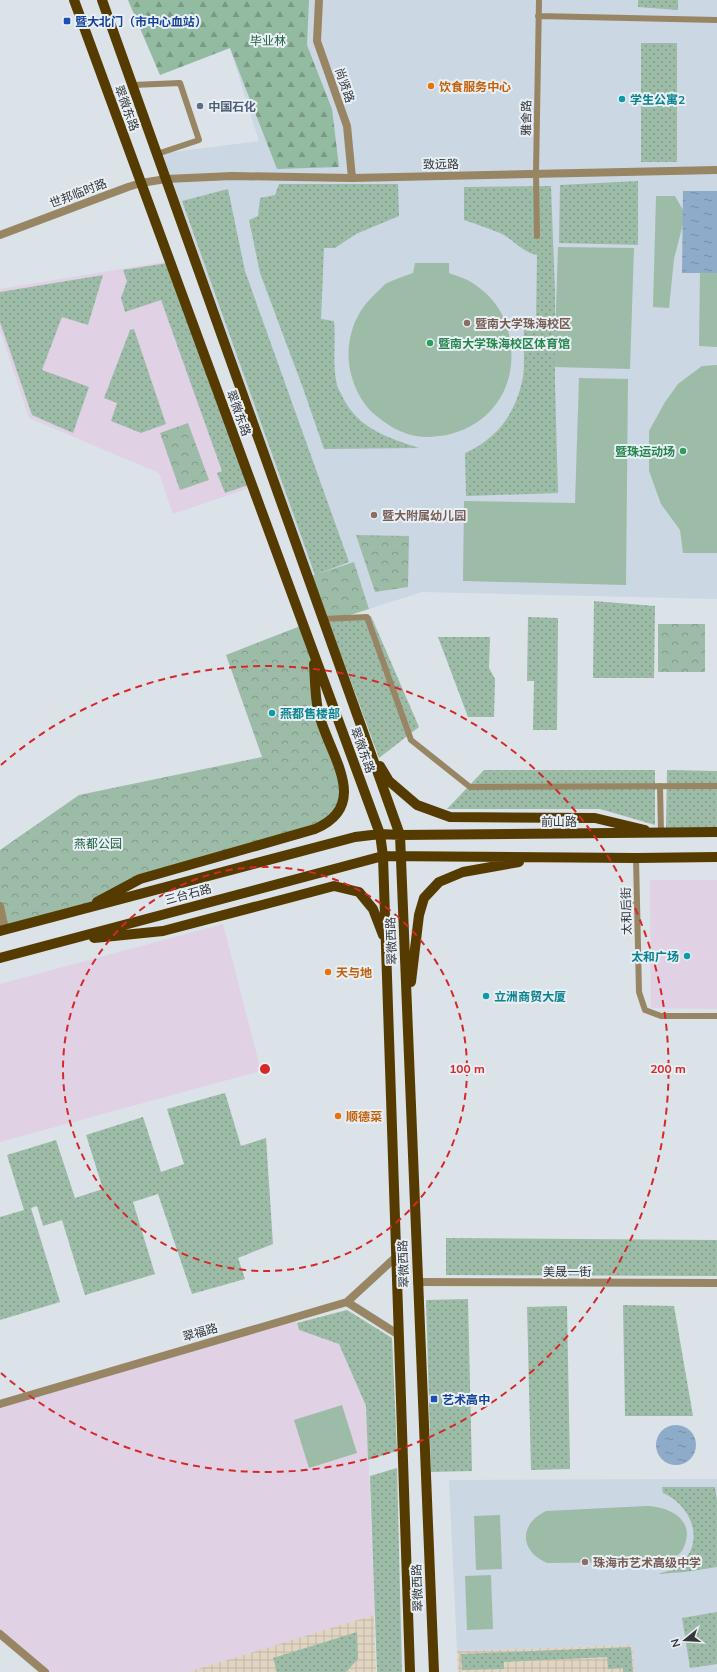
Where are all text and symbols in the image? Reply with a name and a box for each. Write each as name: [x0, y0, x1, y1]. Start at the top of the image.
place label: 暨大北门（市中心血站）: [75, 14, 207, 29]
marker: 暨大北门（市中心血站）: [62, 16, 72, 26]
park label: 毕业林: [250, 33, 286, 48]
street label: 尚贤路: [332, 66, 358, 104]
place label: 饮食服务中心: [439, 79, 511, 94]
marker: 饮食服务中心: [426, 81, 436, 91]
street label: 翠微东路: [112, 83, 142, 133]
place label: 学生公寓2: [630, 92, 685, 107]
marker: 学生公寓2: [617, 94, 627, 104]
place label: 中国石化: [208, 99, 256, 114]
street label: 雅舍路: [518, 100, 534, 136]
marker: 中国石化: [195, 101, 205, 111]
street label: 致远路: [423, 156, 459, 172]
street label: 世邦临时路: [47, 175, 109, 211]
place label: 暨南大学珠海校区: [475, 316, 571, 331]
marker: 暨南大学珠海校区: [462, 318, 472, 328]
place label: 暨南大学珠海校区体育馆: [438, 336, 570, 351]
marker: 暨南大学珠海校区体育馆: [425, 338, 435, 348]
street label: 翠微东路: [224, 388, 254, 438]
place label: 暨珠运动场: [615, 444, 675, 459]
marker: 暨珠运动场: [678, 446, 688, 456]
place label: 暨大附属幼儿园: [382, 508, 466, 523]
marker: 暨大附属幼儿园: [369, 510, 379, 520]
place label: 燕都售楼部: [280, 706, 340, 721]
marker: 燕都售楼部: [267, 708, 277, 718]
street label: 翠微东路: [348, 725, 378, 775]
street label: 前山路: [541, 814, 577, 829]
park label: 燕都公园: [74, 836, 122, 851]
street label: 三台石路: [163, 881, 213, 907]
street label: 太和后街: [618, 887, 634, 935]
street label: 翠微西路: [383, 917, 399, 965]
place label: 太和广场: [631, 949, 679, 964]
marker: 太和广场: [682, 951, 692, 961]
place label: 天与地: [336, 965, 372, 980]
marker: 天与地: [323, 967, 333, 977]
place label: 立洲商贸大厦: [494, 989, 566, 1004]
marker: 立洲商贸大厦: [481, 991, 491, 1001]
text: 100 m: [449, 1061, 485, 1076]
text: 200 m: [650, 1061, 686, 1076]
centre of rings: [258, 1062, 272, 1076]
place label: 顺德菜: [346, 1109, 382, 1124]
marker: 顺德菜: [333, 1111, 343, 1121]
street label: 翠微西路: [395, 1240, 411, 1288]
street label: 美晟一街: [543, 1264, 591, 1279]
street label: 翠福路: [181, 1320, 219, 1344]
place label: 艺术高中: [442, 1392, 490, 1407]
marker: 艺术高中: [429, 1394, 439, 1404]
place label: 珠海市艺术高级中学: [593, 1555, 701, 1570]
marker: 珠海市艺术高级中学: [580, 1557, 590, 1567]
street label: 翠微西路: [409, 1564, 425, 1612]
north arrow: [665, 1620, 705, 1660]
text: N: [668, 1637, 683, 1649]

